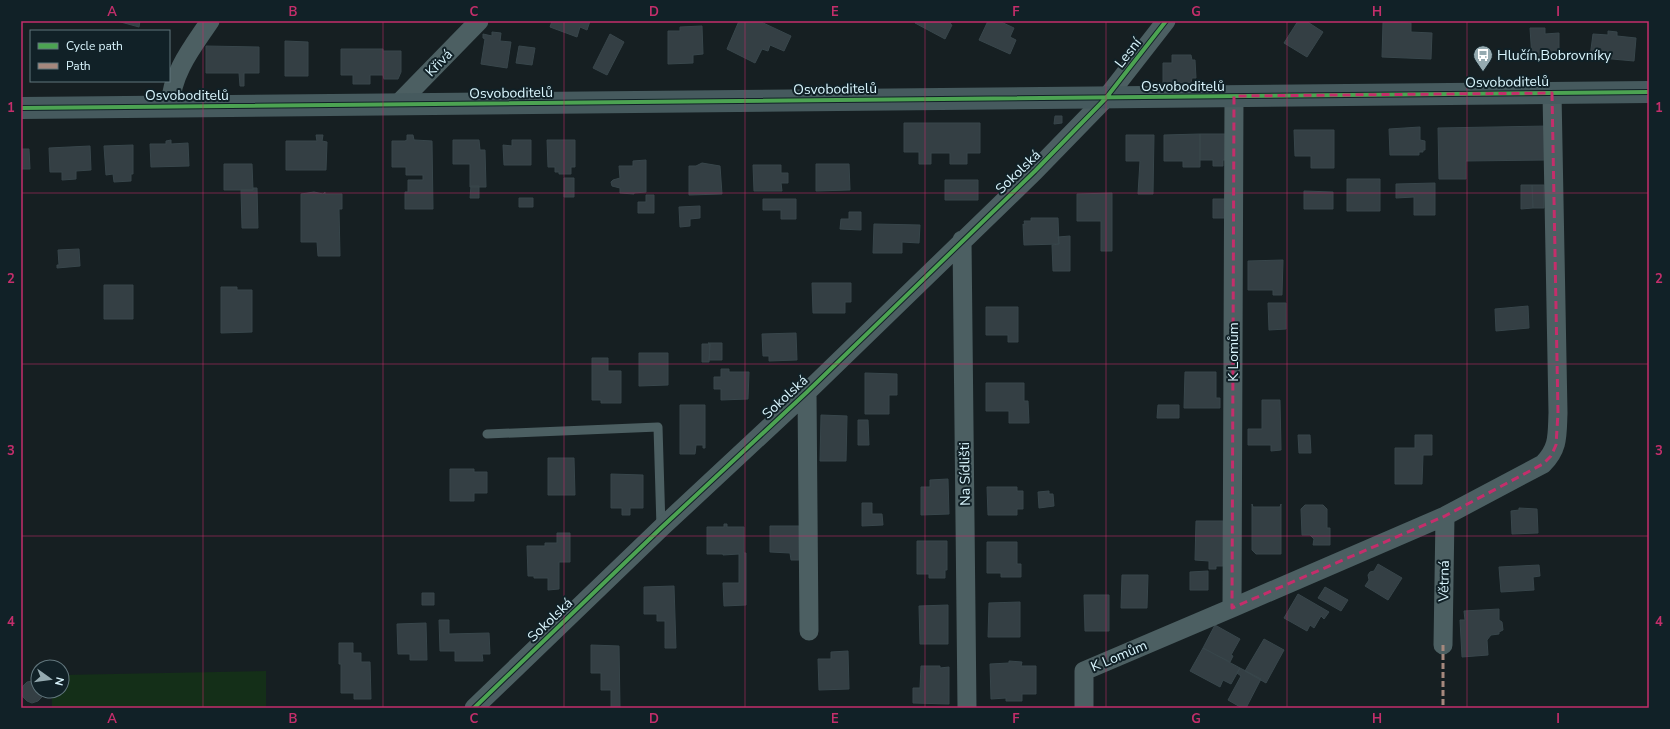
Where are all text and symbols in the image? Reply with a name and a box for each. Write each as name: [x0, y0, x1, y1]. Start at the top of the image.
text: A: [107, 3, 117, 21]
text: B: [289, 3, 298, 21]
text: C: [470, 3, 479, 21]
text: D: [649, 3, 659, 21]
text: E: [831, 3, 839, 21]
text: F: [1012, 3, 1020, 21]
text: G: [1191, 3, 1201, 21]
text: H: [1372, 3, 1382, 21]
text: I: [1556, 3, 1560, 21]
legend: [30, 30, 170, 82]
street label: Lesní: [1110, 34, 1146, 72]
text: Cycle path: [66, 38, 123, 54]
bus stop icon: Hlučín,Bobrovníky: [1472, 44, 1494, 72]
street label: Křivá: [421, 45, 457, 81]
place label: Hlučín,Bobrovníky: [1497, 46, 1612, 65]
text: Path: [66, 58, 91, 74]
street label: Osvoboditelů: [1465, 72, 1549, 92]
street label: Osvoboditelů: [1141, 77, 1225, 96]
street label: Osvoboditelů: [793, 79, 877, 99]
street label: Osvoboditelů: [469, 83, 553, 103]
street label: Osvoboditelů: [145, 86, 229, 105]
text: 1: [7, 99, 15, 117]
text: 1: [1655, 99, 1663, 117]
street label: Sokolská: [991, 146, 1045, 198]
text: 2: [7, 270, 15, 288]
text: 2: [1655, 270, 1663, 288]
street label: K Lomům: [1224, 322, 1243, 382]
street label: Sokolská: [758, 371, 812, 423]
text: 3: [7, 442, 15, 460]
street label: Na Sídlišti: [955, 442, 975, 506]
text: 3: [1655, 442, 1663, 460]
street label: Větrná: [1434, 560, 1454, 603]
street label: Sokolská: [523, 594, 577, 646]
text: 4: [7, 613, 15, 631]
text: 4: [1655, 613, 1663, 631]
street label: K Lomům: [1088, 636, 1150, 676]
north arrow: [30, 659, 70, 699]
text: N: [51, 675, 67, 687]
text: A: [107, 710, 117, 728]
text: B: [289, 710, 298, 728]
text: C: [470, 710, 479, 728]
text: D: [649, 710, 659, 728]
text: E: [831, 710, 839, 728]
text: F: [1012, 710, 1020, 728]
text: G: [1191, 710, 1201, 728]
text: H: [1372, 710, 1382, 728]
text: I: [1556, 710, 1560, 728]

